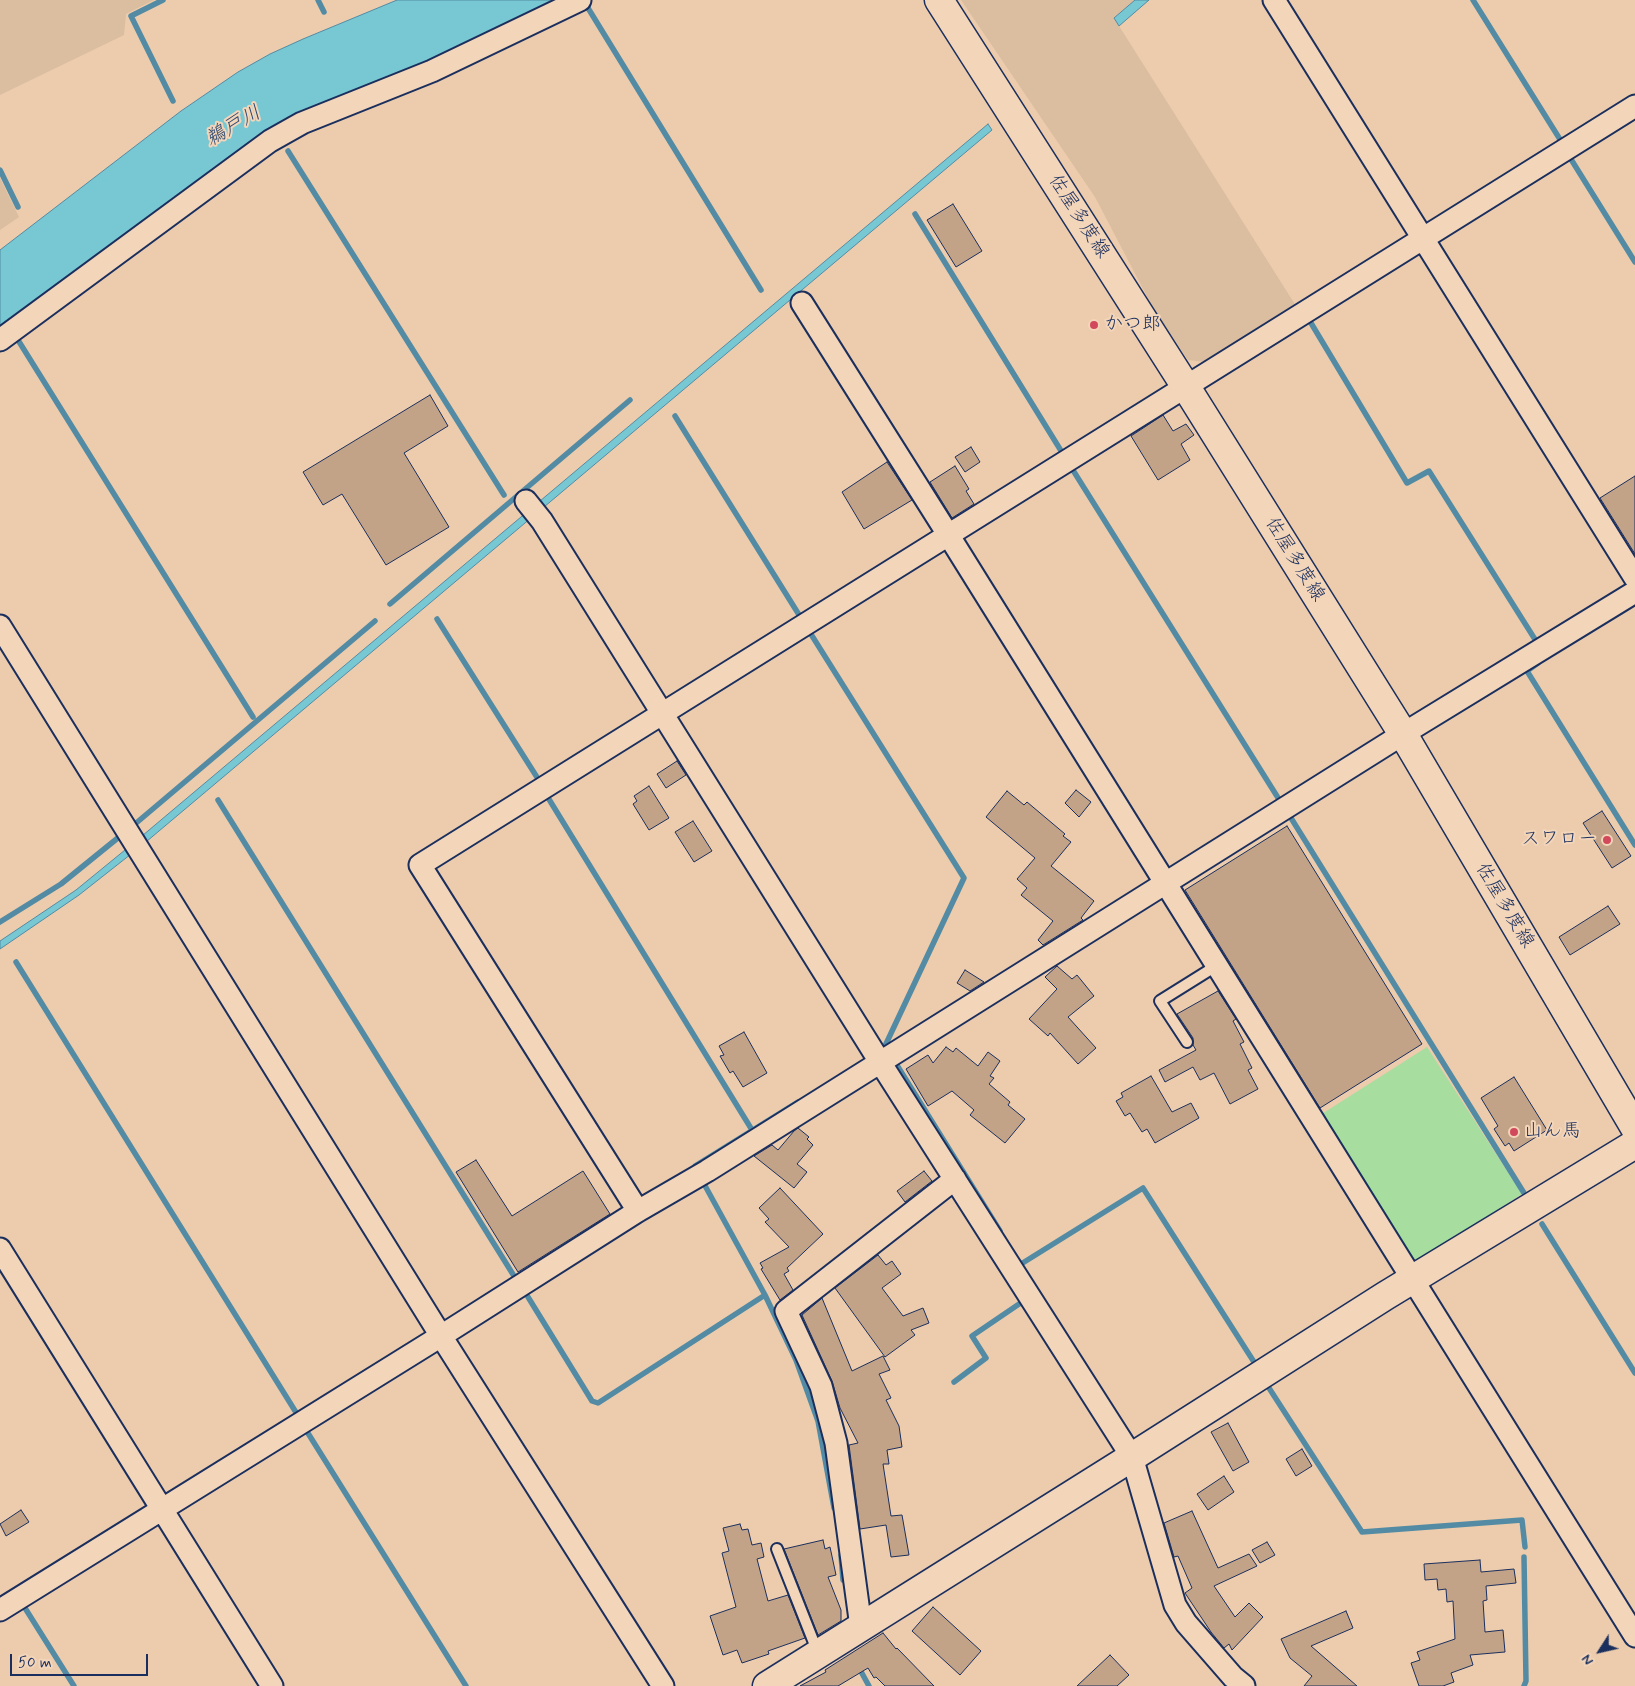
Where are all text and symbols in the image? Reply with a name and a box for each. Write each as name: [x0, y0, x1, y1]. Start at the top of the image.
water label: 鵜戸川: [202, 102, 266, 152]
street label: 佐屋多度線: [1043, 171, 1113, 263]
place label: かつ郎: [1104, 314, 1161, 336]
marker: かつ郎: [1088, 319, 1100, 331]
street label: 佐屋多度線: [1259, 514, 1329, 606]
place label: スワロー: [1521, 829, 1597, 851]
marker: スワロー: [1601, 834, 1613, 846]
street label: 佐屋多度線: [1470, 859, 1538, 953]
place label: 山ん馬: [1524, 1121, 1581, 1143]
marker: 山ん馬: [1508, 1126, 1520, 1138]
north arrow: [1575, 1626, 1625, 1676]
scale bar: [12, 1644, 150, 1676]
text: N: [1578, 1651, 1598, 1669]
text: 50 m: [18, 1653, 52, 1673]

